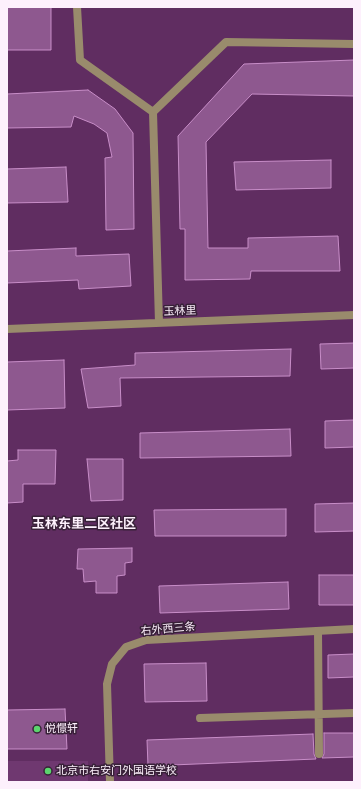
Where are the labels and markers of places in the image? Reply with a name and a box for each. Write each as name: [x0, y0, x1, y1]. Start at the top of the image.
place label: 悦憬轩: [45, 722, 78, 736]
marker: 悦憬轩: [32, 724, 42, 734]
place label: 北京市右安门外国语学校: [56, 764, 177, 778]
marker: 北京市右安门外国语学校: [43, 766, 53, 776]

